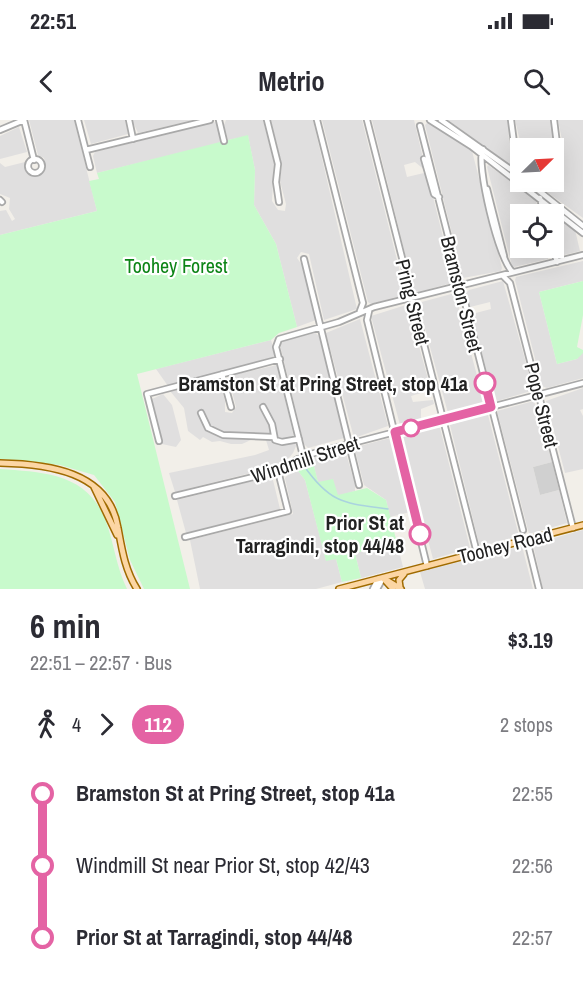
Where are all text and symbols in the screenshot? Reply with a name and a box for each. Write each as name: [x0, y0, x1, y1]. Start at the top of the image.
text: 22:51: [30, 6, 76, 36]
text: Metrio: [258, 63, 325, 99]
icon: back: [30, 65, 63, 98]
icon: search: [520, 65, 553, 98]
north arrow: [510, 138, 564, 192]
map controls: [510, 138, 564, 258]
button: locate: [510, 204, 564, 258]
street label: Bramston Street: [435, 233, 490, 355]
park label: Toohey Forest: [124, 252, 228, 279]
street label: Pring Street: [389, 256, 437, 348]
street label: Pope Street: [518, 360, 566, 451]
place label: Bramston St at Pring Street, stop 41a: [178, 370, 468, 397]
marker: Bramston St at Pring Street, stop 41a: [474, 372, 496, 394]
unlabelled marker: [402, 419, 420, 437]
street label: Windmill Street: [248, 429, 363, 489]
place label: Prior St at Tarragindi, stop 44/48: [236, 509, 405, 559]
street label: Toohey Road: [455, 520, 555, 570]
marker: Prior St at Tarragindi, stop 44/48: [409, 523, 431, 545]
text: 6 min: [30, 604, 101, 648]
text: $3.19: [508, 625, 553, 655]
text: 22:51 – 22:57 · Bus: [30, 649, 172, 676]
icon: walk: [30, 708, 63, 741]
icon: forward: [90, 708, 123, 741]
text: 112: [144, 710, 172, 739]
text: 4: [72, 711, 81, 738]
text: 2 stops: [500, 711, 553, 738]
text: Bramston St at Pring Street, stop 41a: [76, 778, 395, 808]
text: 22:55: [512, 780, 553, 807]
text: Windmill St near Prior St, stop 42/43: [76, 850, 370, 880]
text: 22:56: [512, 852, 553, 879]
text: Prior St at Tarragindi, stop 44/48: [76, 922, 352, 952]
text: 22:57: [512, 924, 553, 951]

